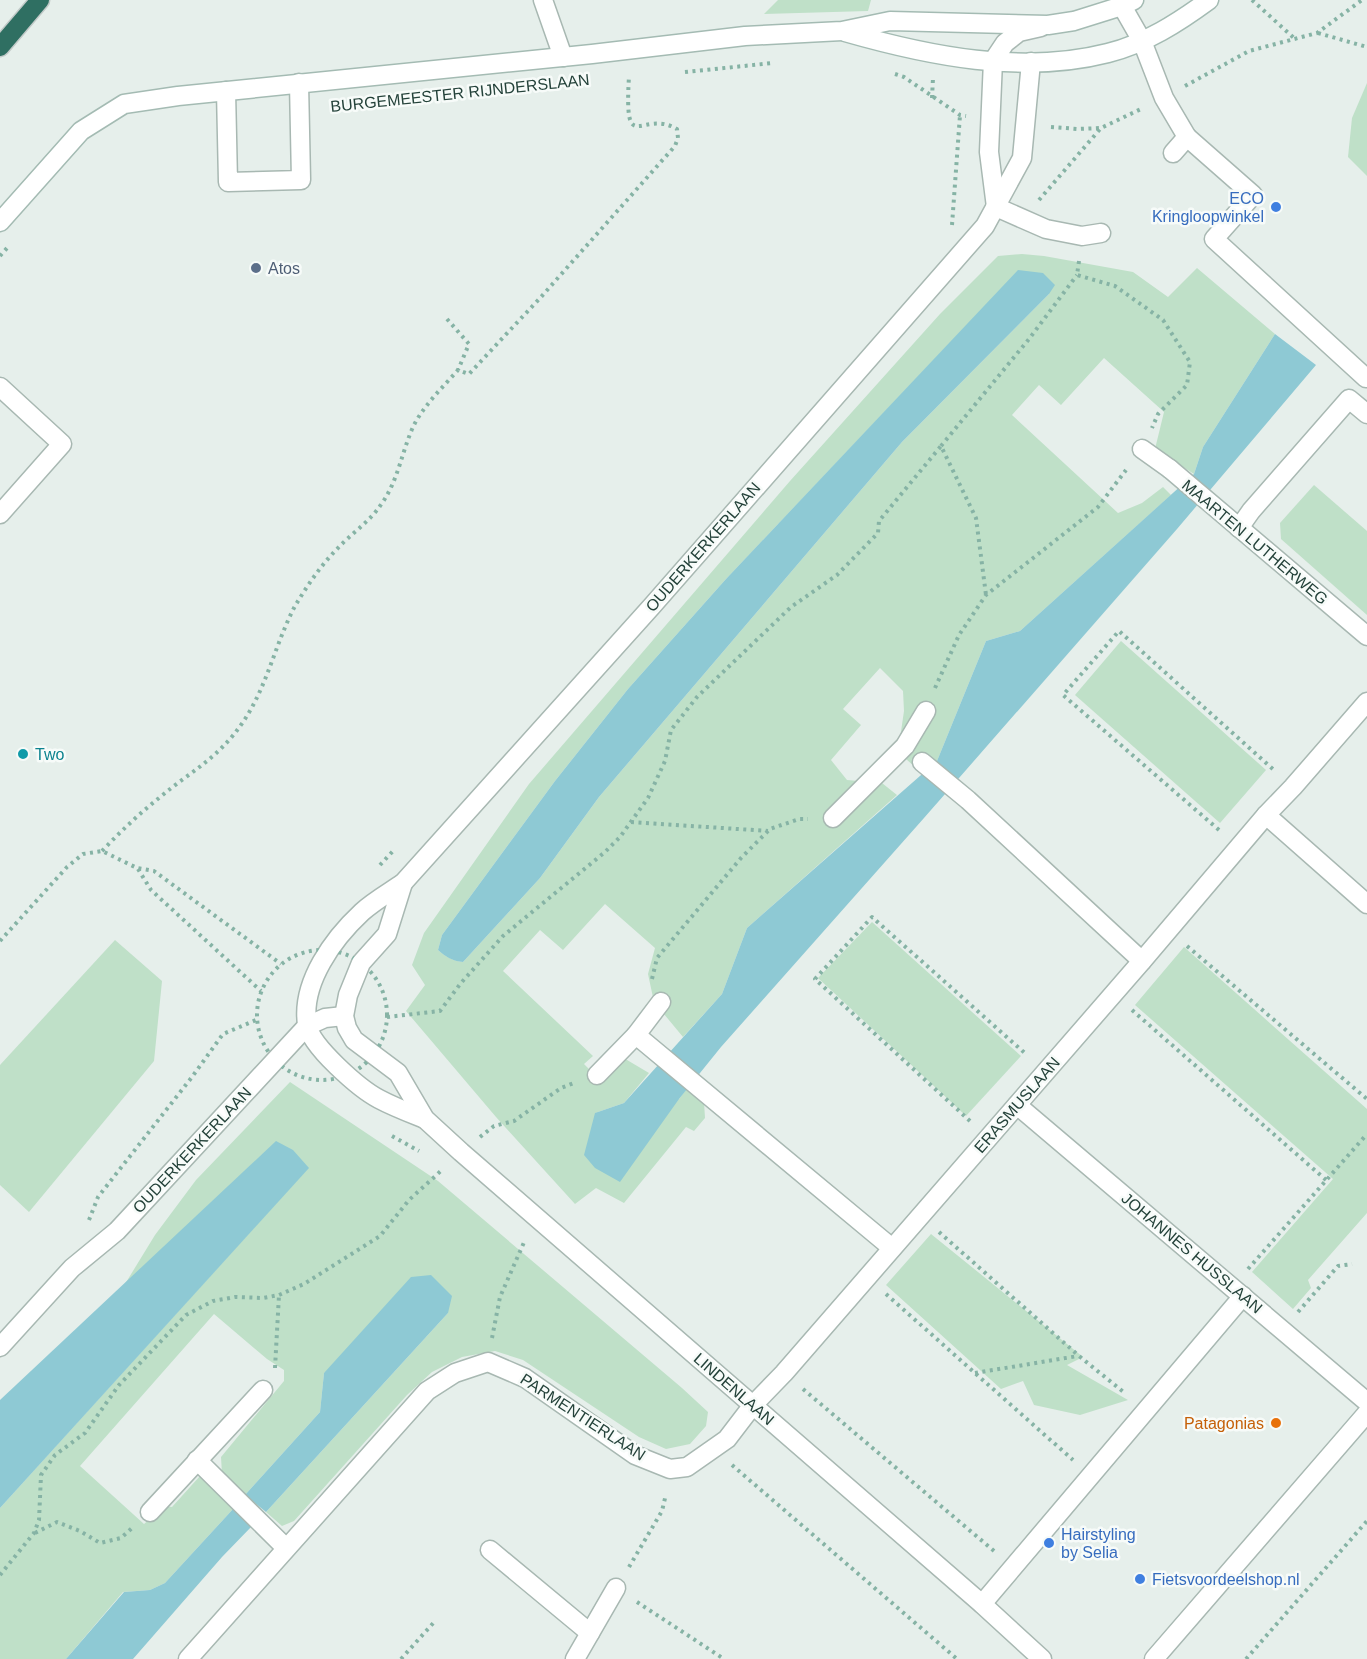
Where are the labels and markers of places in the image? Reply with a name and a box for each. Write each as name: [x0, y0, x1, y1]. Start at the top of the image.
place label: ECO Kringloopwinkel: [1152, 190, 1264, 225]
marker: ECO Kringloopwinkel: [1269, 200, 1283, 214]
place label: Atos: [268, 260, 300, 277]
marker: Atos: [249, 261, 263, 275]
place label: Two: [35, 746, 64, 763]
marker: Two: [16, 747, 30, 761]
place label: Patagonias: [1184, 1415, 1264, 1432]
marker: Patagonias: [1269, 1416, 1283, 1430]
place label: Hairstyling by Selia: [1061, 1526, 1136, 1561]
marker: Hairstyling by Selia: [1042, 1536, 1056, 1550]
place label: Fietsvoordeelshop.nl: [1152, 1571, 1300, 1588]
marker: Fietsvoordeelshop.nl: [1133, 1572, 1147, 1586]

